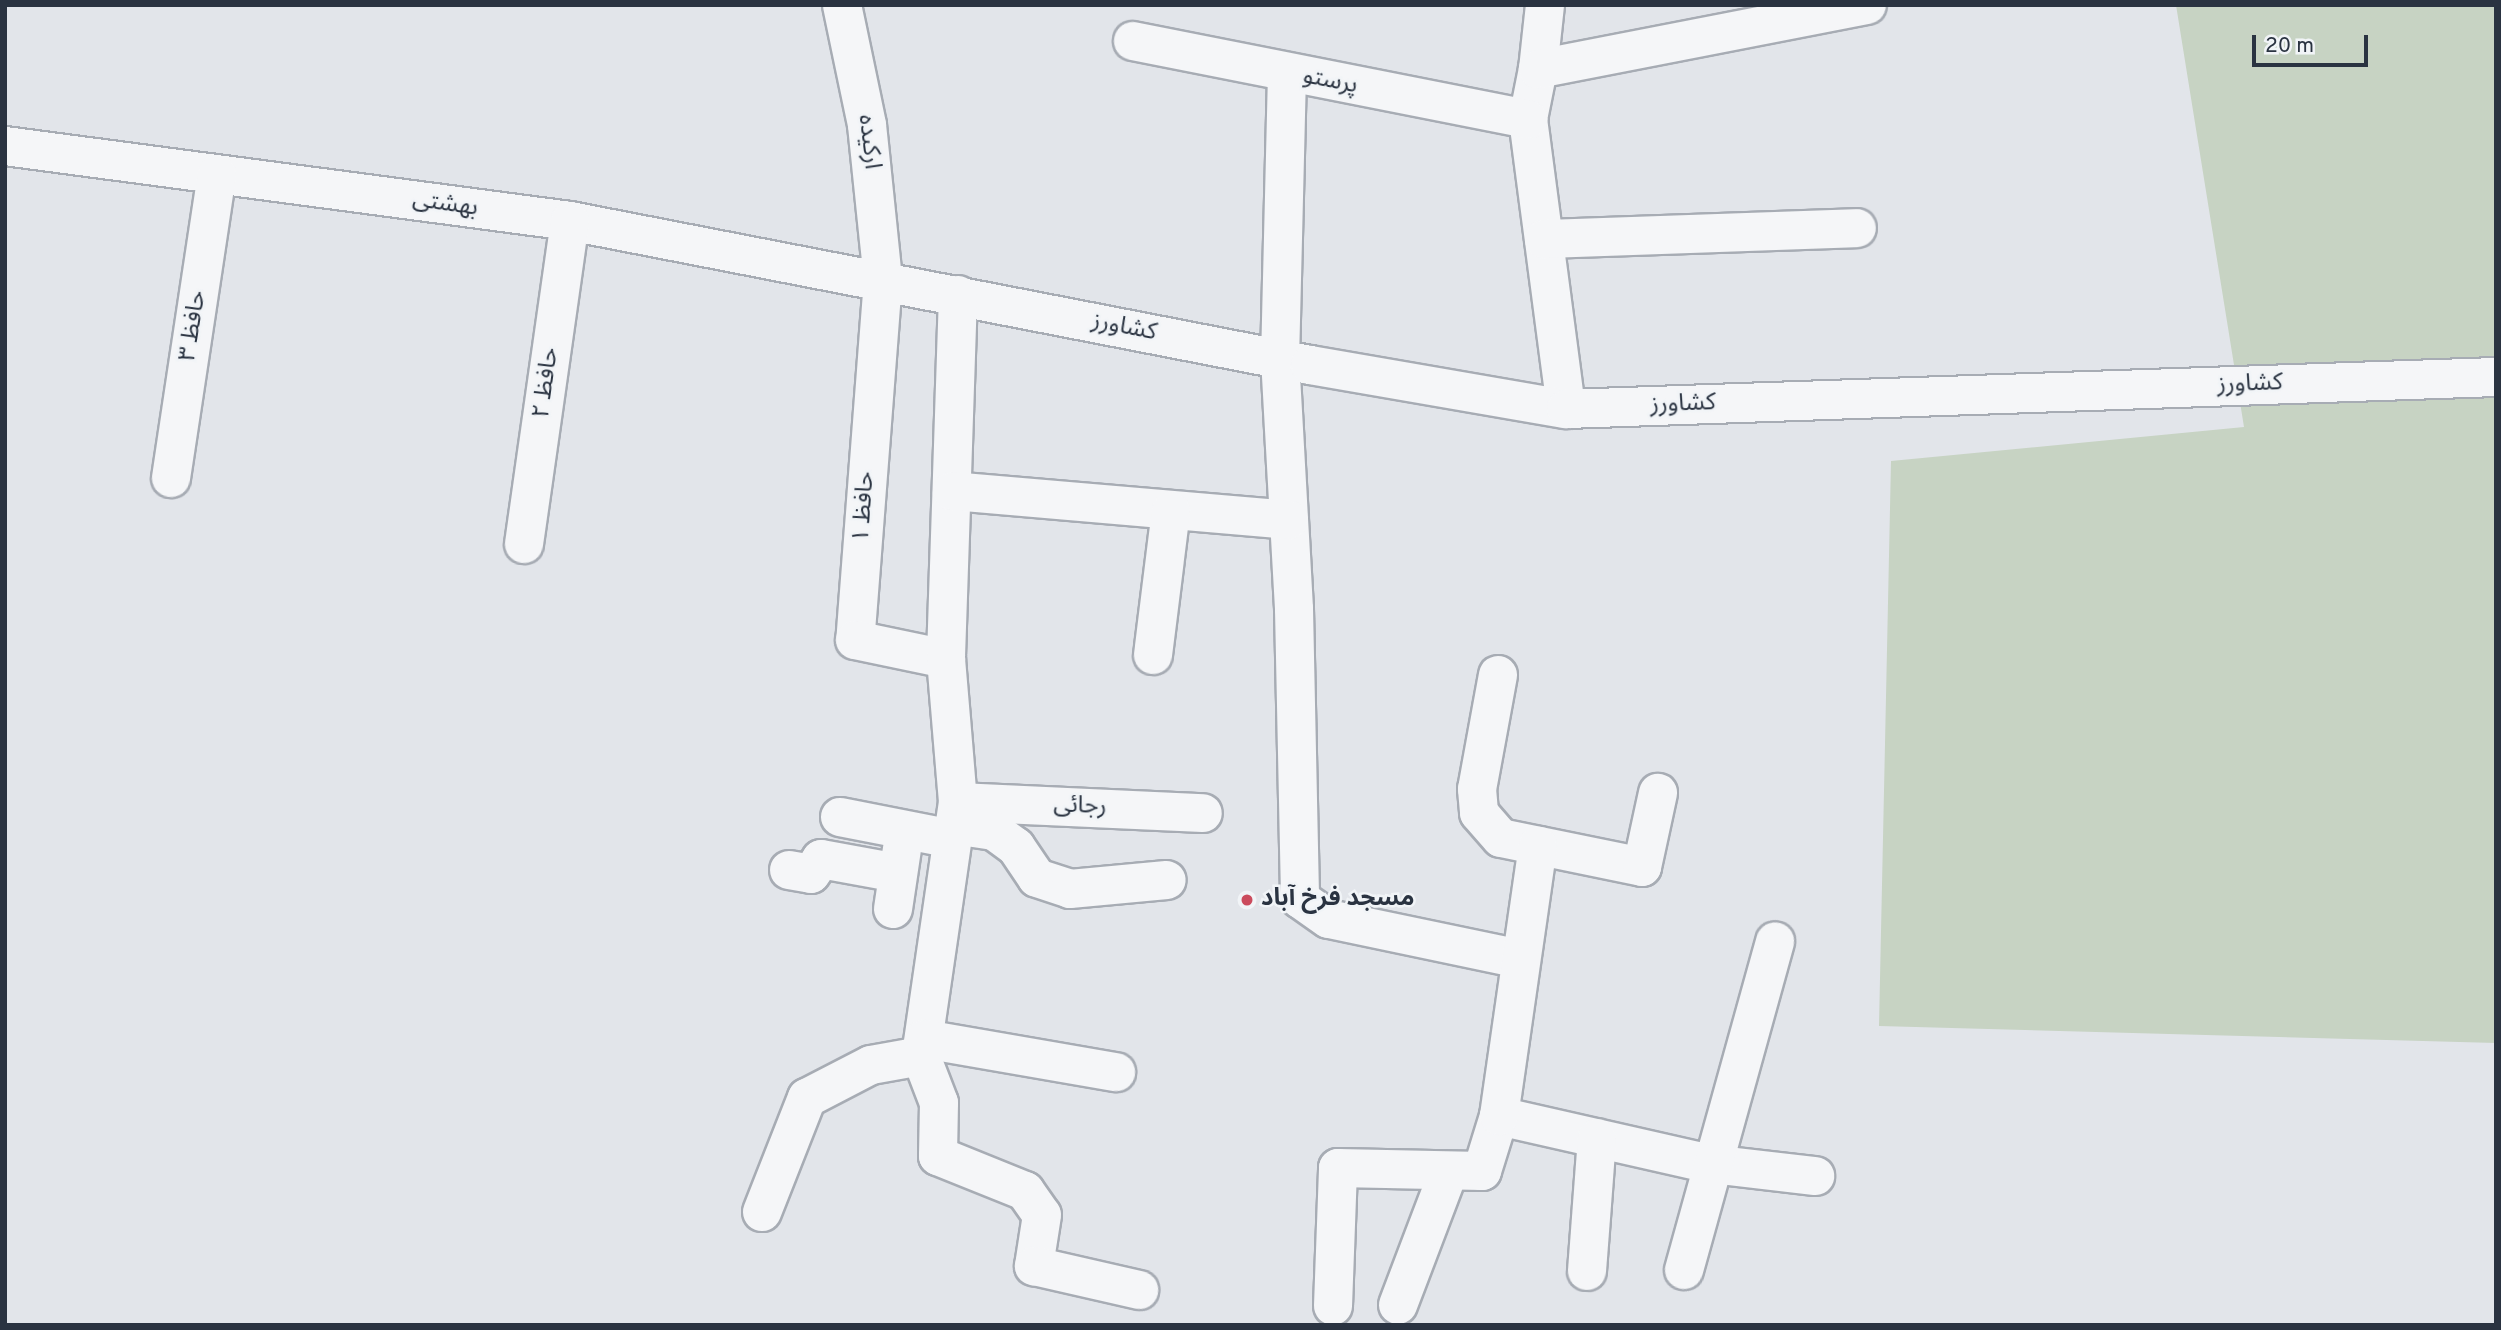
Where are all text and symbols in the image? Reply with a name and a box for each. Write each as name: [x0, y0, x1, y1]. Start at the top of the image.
scale bar: [2256, 21, 2372, 65]
text: 20 m: [2265, 33, 2314, 60]
street label: پرستو: [1300, 63, 1360, 101]
street label: ارکیده: [850, 113, 886, 171]
street label: بهشتی: [410, 186, 480, 224]
street label: حافظ ۳: [174, 289, 214, 363]
street label: کشاورز: [1089, 308, 1159, 348]
street label: حافظ ۲: [528, 346, 566, 420]
street label: کشاورز: [2217, 369, 2283, 401]
street label: کشاورز: [1650, 389, 1716, 421]
street label: حافظ ۱: [848, 471, 882, 543]
street label: رجائی: [1053, 792, 1107, 822]
place label: مسجد فرخ آباد: [1261, 886, 1414, 914]
marker: مسجد فرخ آباد: [1239, 892, 1255, 908]

